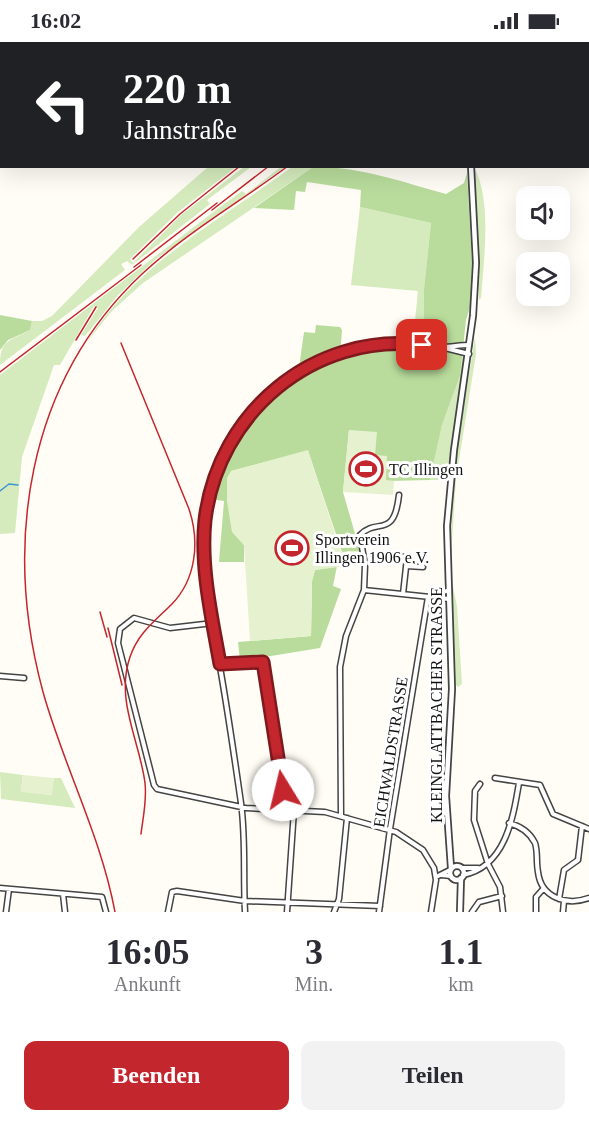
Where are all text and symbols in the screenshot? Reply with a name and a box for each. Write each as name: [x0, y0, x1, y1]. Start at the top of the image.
text: 16:02: [30, 8, 81, 33]
icon: left: [24, 66, 102, 144]
text: 220 m: [123, 66, 232, 112]
text: Jahnstraße: [123, 115, 237, 145]
map controls: [516, 186, 570, 306]
button: sound: [516, 186, 570, 240]
button: layers: [516, 252, 570, 306]
pin: [396, 319, 447, 370]
icon: arrive: [405, 328, 438, 361]
sports icon: TC Illingen: [348, 451, 384, 487]
place label: TC Illingen: [389, 461, 463, 479]
sports icon: Sportverein Illingen 1906 e.V.: [274, 530, 310, 566]
place label: Sportverein Illingen 1906 e.V.: [315, 531, 429, 567]
street label: KLEINGLATTBACHER STRASSE: [428, 587, 445, 823]
street label: EICHWALDSTRASSE: [370, 676, 411, 828]
position arrow: [251, 758, 315, 822]
text: 16:05: [105, 932, 189, 972]
text: 3: [305, 932, 323, 972]
text: 1.1: [439, 932, 484, 972]
text: Ankunft: [114, 973, 181, 995]
text: Min.: [295, 973, 333, 995]
text: km: [448, 973, 474, 995]
button: Beenden: [24, 1041, 289, 1110]
button: Teilen: [301, 1041, 565, 1110]

